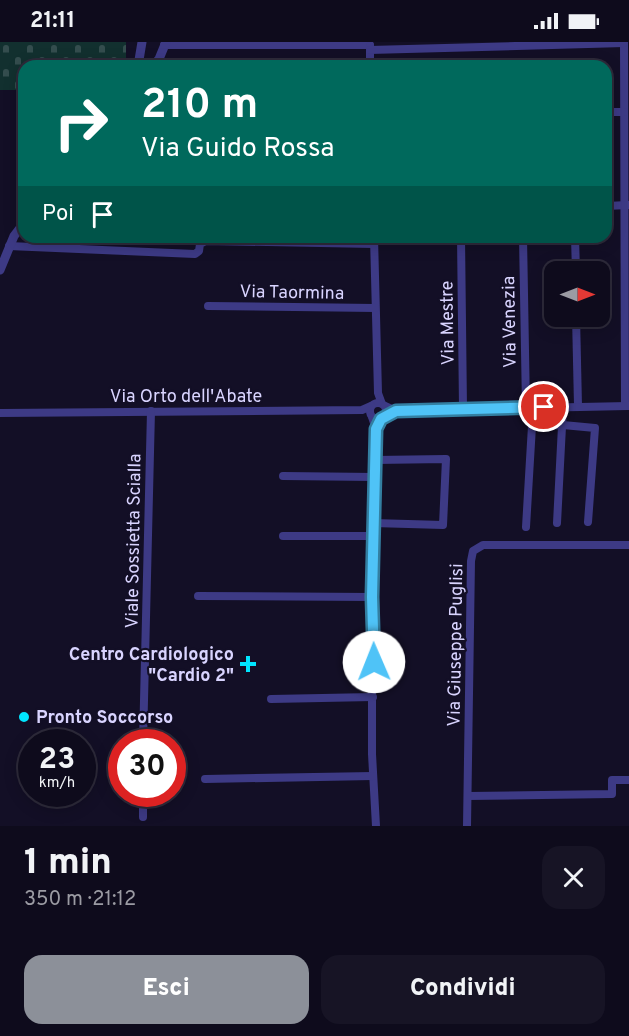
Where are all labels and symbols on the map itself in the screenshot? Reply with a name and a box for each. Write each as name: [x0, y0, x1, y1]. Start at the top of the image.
north arrow: [544, 261, 610, 327]
street label: Via Venezia: [498, 276, 523, 368]
street label: Via Mestre: [436, 280, 461, 365]
street label: Via Taormina: [239, 281, 345, 306]
pin: [518, 381, 569, 432]
street label: Via Orto dell'Abate: [110, 386, 262, 409]
street label: Viale Sossietta Scialla: [121, 453, 148, 629]
street label: Via Giuseppe Puglisi: [444, 563, 469, 727]
position arrow: [342, 630, 406, 694]
place label: Centro Cardiologico "Cardio 2": [69, 644, 234, 688]
marker: Centro Cardiologico "Cardio 2": [239, 655, 257, 673]
place label: Pronto Soccorso: [36, 707, 173, 730]
marker: Pronto Soccorso: [17, 710, 31, 724]
speed limit sign: 30: [108, 729, 186, 807]

